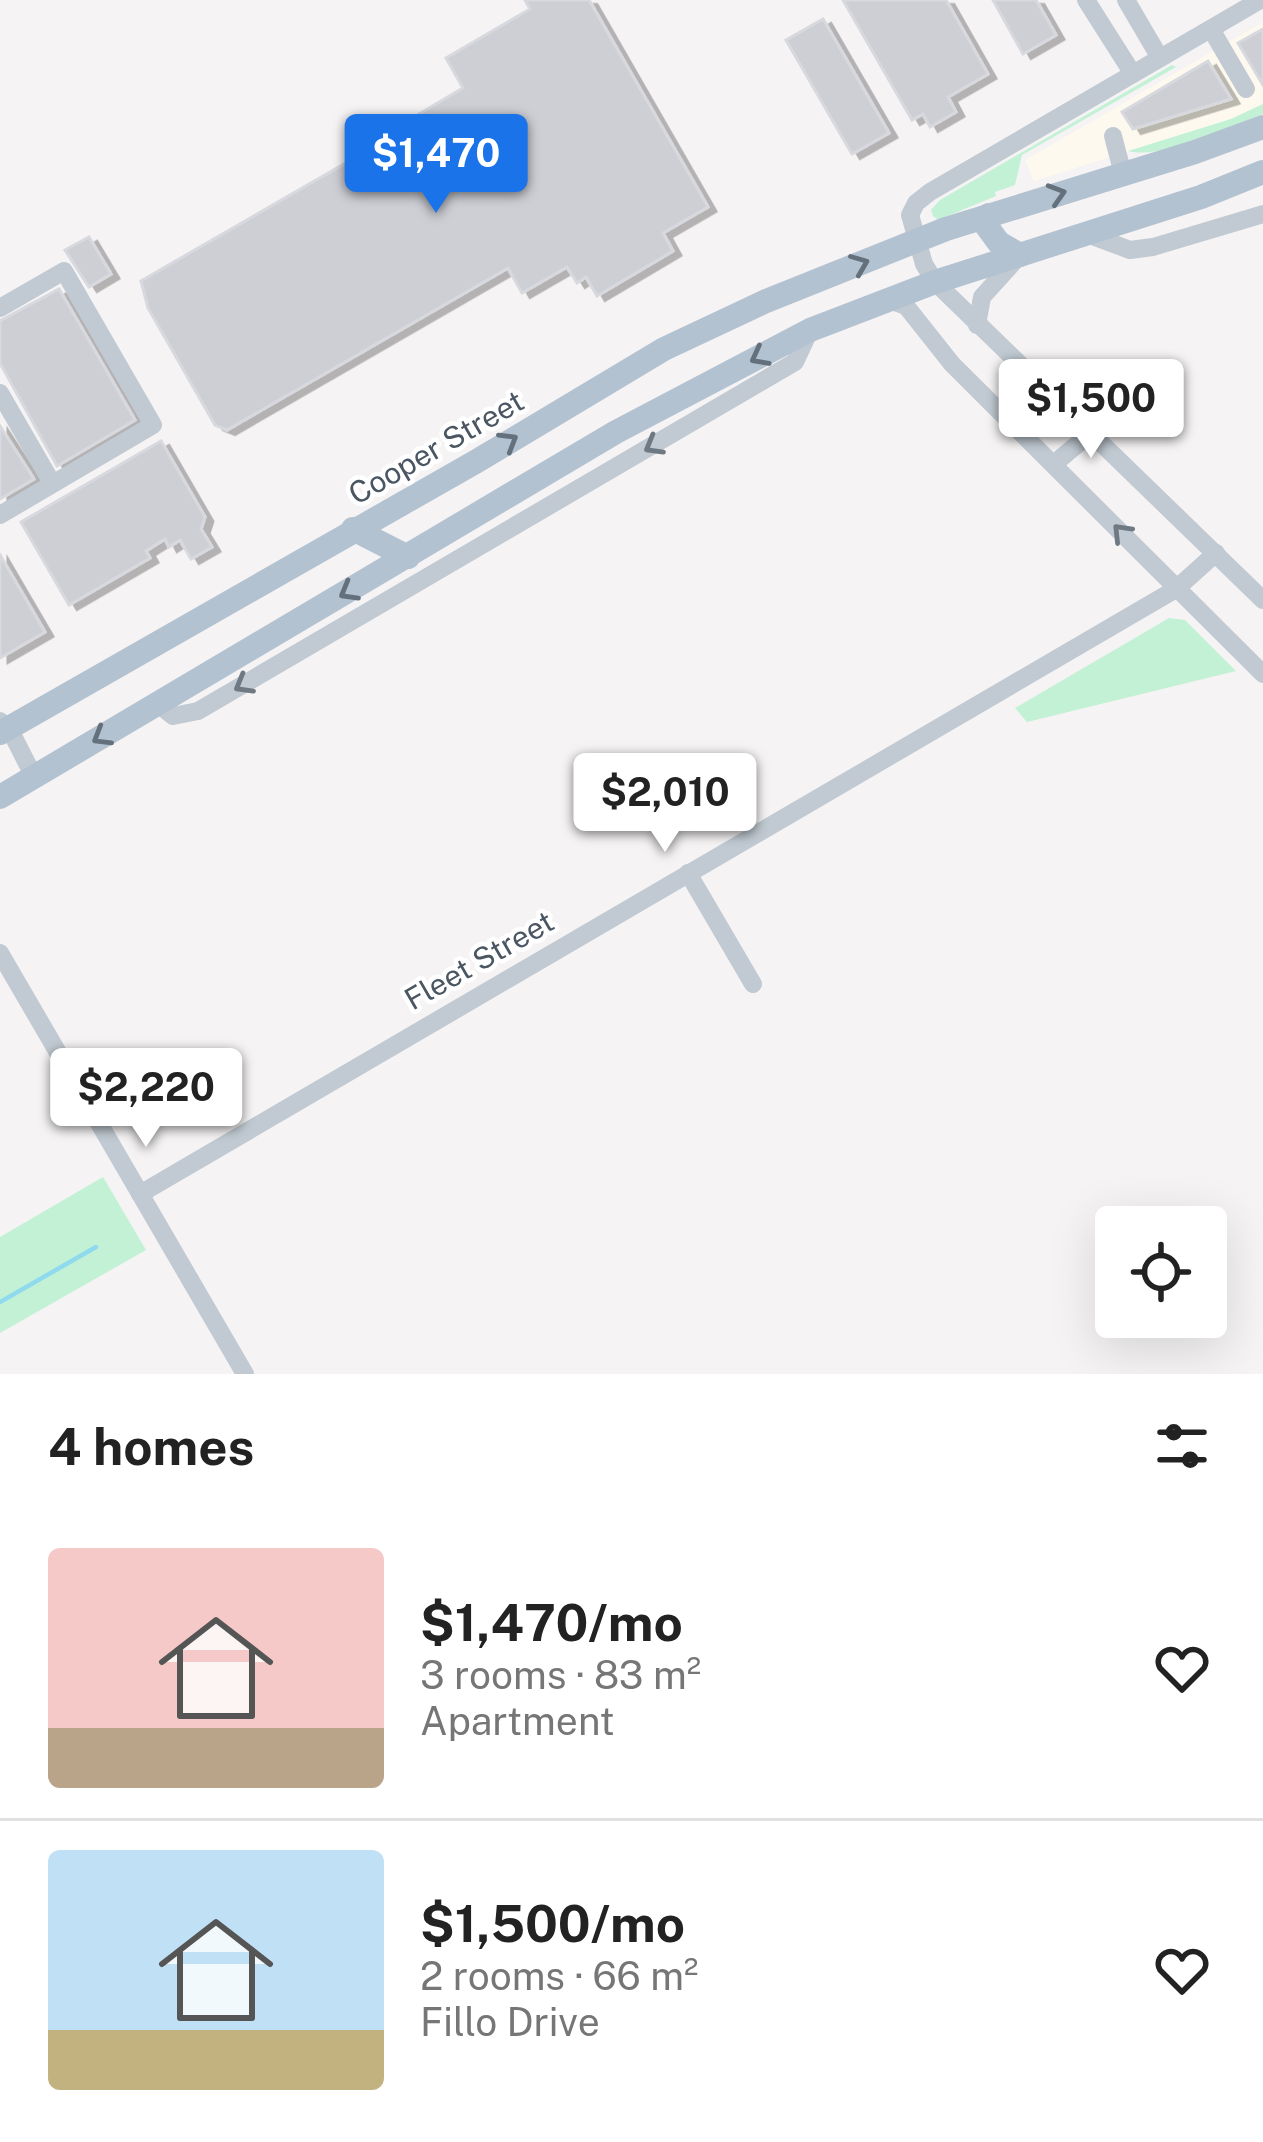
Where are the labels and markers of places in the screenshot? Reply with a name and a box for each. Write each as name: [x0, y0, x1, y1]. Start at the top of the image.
pin: $1,470: [338, 114, 534, 216]
pin: $1,500: [993, 359, 1189, 461]
pin: $2,010: [567, 753, 763, 855]
pin: $2,220: [48, 1048, 244, 1150]

